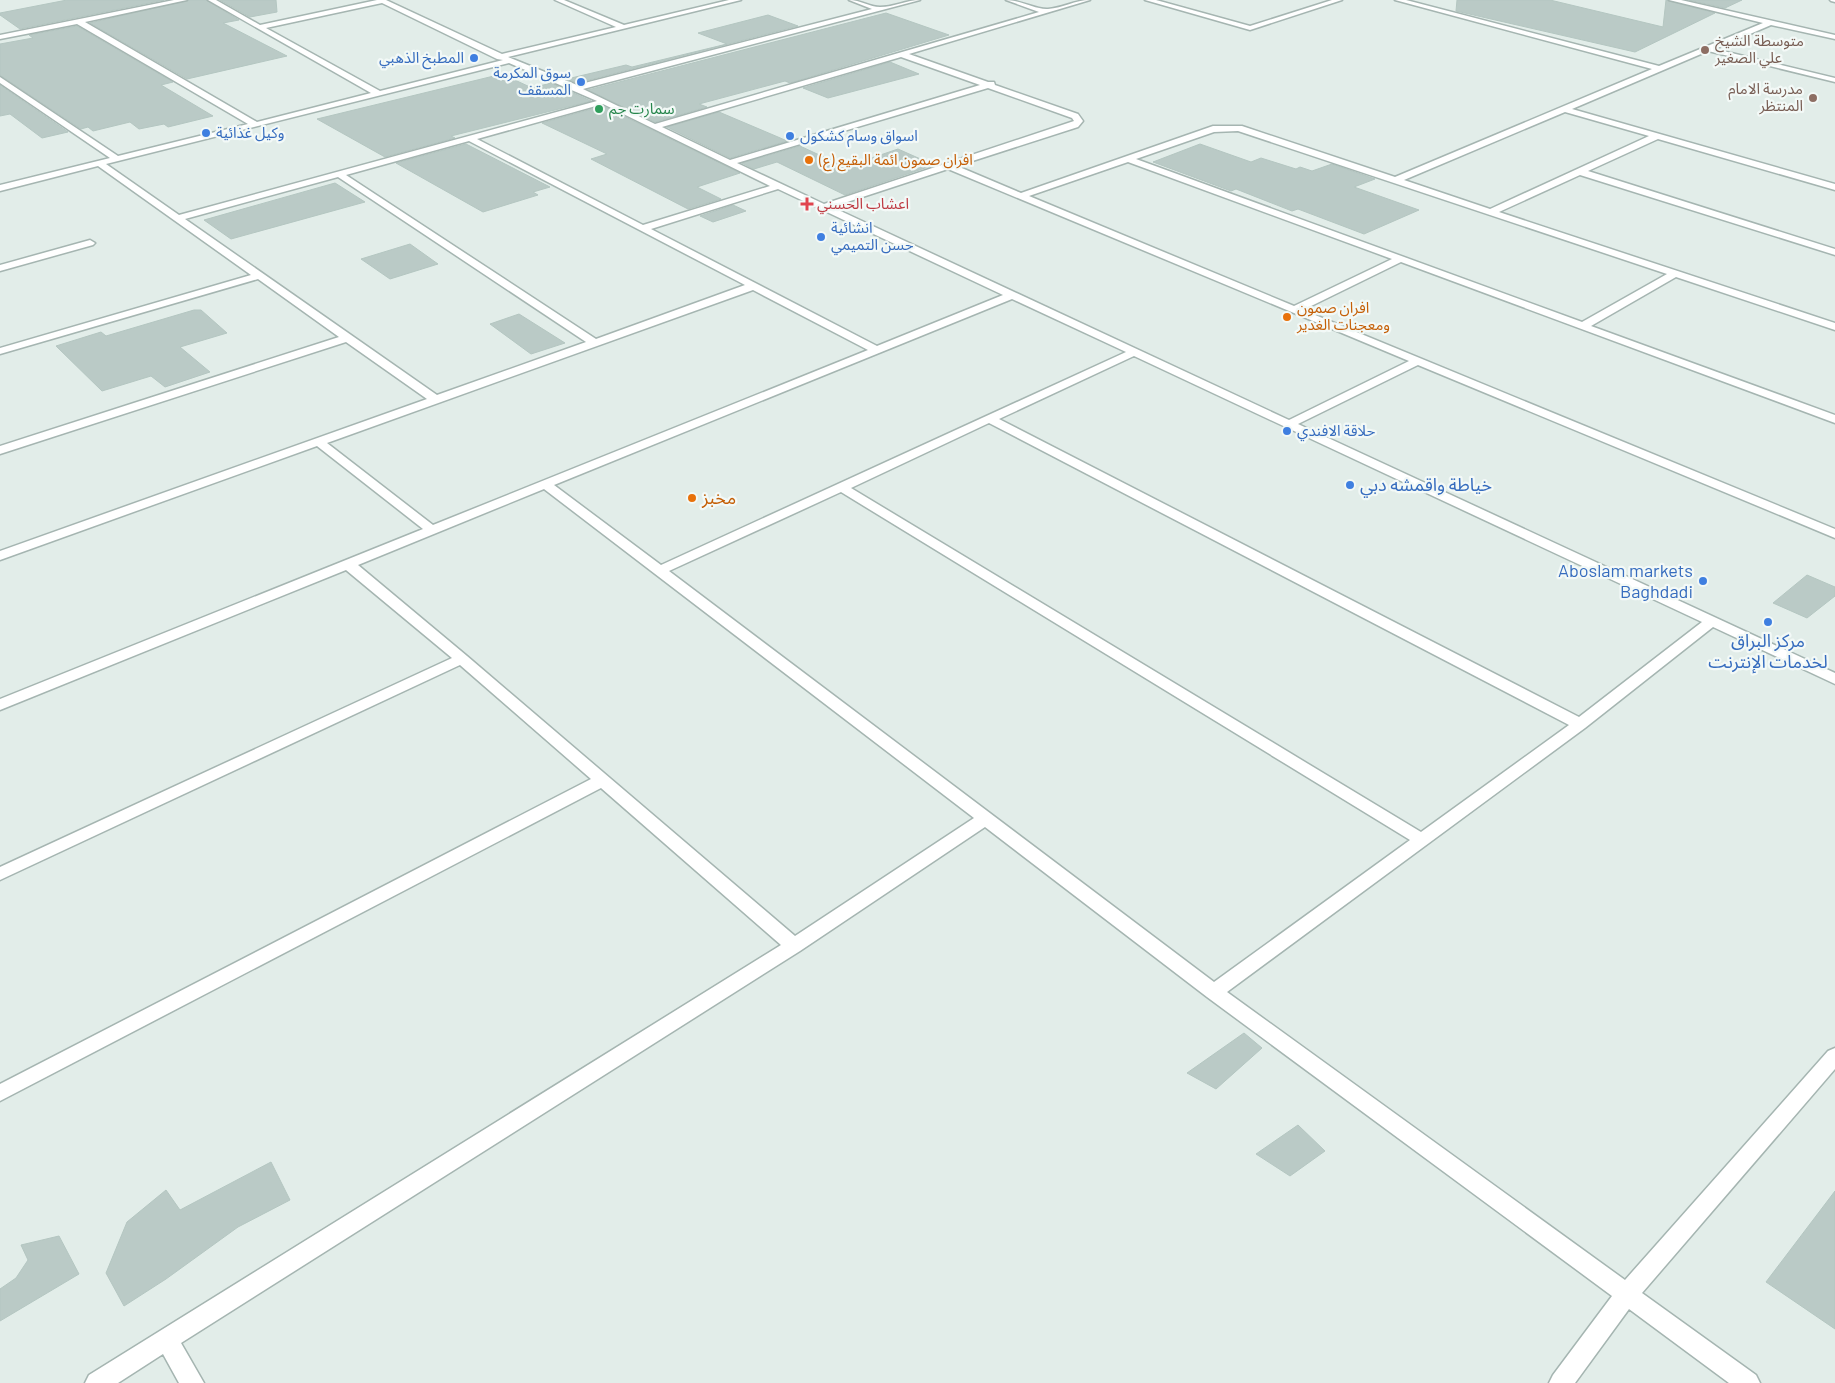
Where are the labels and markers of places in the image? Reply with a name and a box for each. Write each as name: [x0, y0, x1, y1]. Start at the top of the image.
place label: متوسطة الشيخ علي الصغير: [1714, 31, 1804, 69]
marker: متوسطة الشيخ علي الصغير: [1699, 44, 1711, 56]
place label: المطبخ الذهبي: [379, 48, 464, 70]
marker: المطبخ الذهبي: [468, 52, 480, 64]
place label: سوق المكرمة المسقف: [493, 63, 571, 98]
marker: سوق المكرمة المسقف: [575, 76, 587, 88]
place label: مدرسة الامام المنتظر: [1728, 79, 1803, 115]
marker: مدرسة الامام المنتظر: [1807, 92, 1819, 104]
place label: سمارت جم: [609, 99, 675, 120]
marker: سمارت جم: [593, 103, 605, 115]
place label: وكيل غذائية: [216, 123, 284, 142]
place label: اسواق وسام كشكول: [800, 126, 918, 147]
marker: وكيل غذائية: [200, 127, 212, 139]
marker: اسواق وسام كشكول: [784, 130, 796, 142]
place label: افران صمون ائمة البقيع (ع): [818, 150, 973, 172]
marker: افران صمون ائمة البقيع (ع): [803, 154, 815, 166]
place label: اعشاب الحسني: [817, 194, 909, 215]
marker: اعشاب الحسني: [801, 198, 813, 210]
place label: انشائية حسن التميمي: [831, 218, 914, 256]
marker: انشائية حسن التميمي: [815, 231, 827, 243]
place label: افران صمون ومعجنات الغدير: [1296, 298, 1390, 334]
marker: افران صمون ومعجنات الغدير: [1281, 311, 1293, 323]
place label: حلاقة الافندي: [1297, 421, 1376, 442]
marker: حلاقة الافندي: [1281, 425, 1293, 437]
place label: خياطة واقمشه دبي: [1360, 473, 1492, 498]
marker: خياطة واقمشه دبي: [1344, 479, 1356, 491]
place label: مخبز: [701, 486, 736, 509]
marker: مخبز: [686, 492, 698, 504]
place label: Aboslam markets Baghdadi: [1558, 559, 1693, 602]
marker: Aboslam markets Baghdadi: [1697, 575, 1709, 587]
marker: مركز البراق لخدمات الإنترنت: [1762, 616, 1774, 628]
place label: مركز البراق لخدمات الإنترنت: [1708, 629, 1828, 674]

